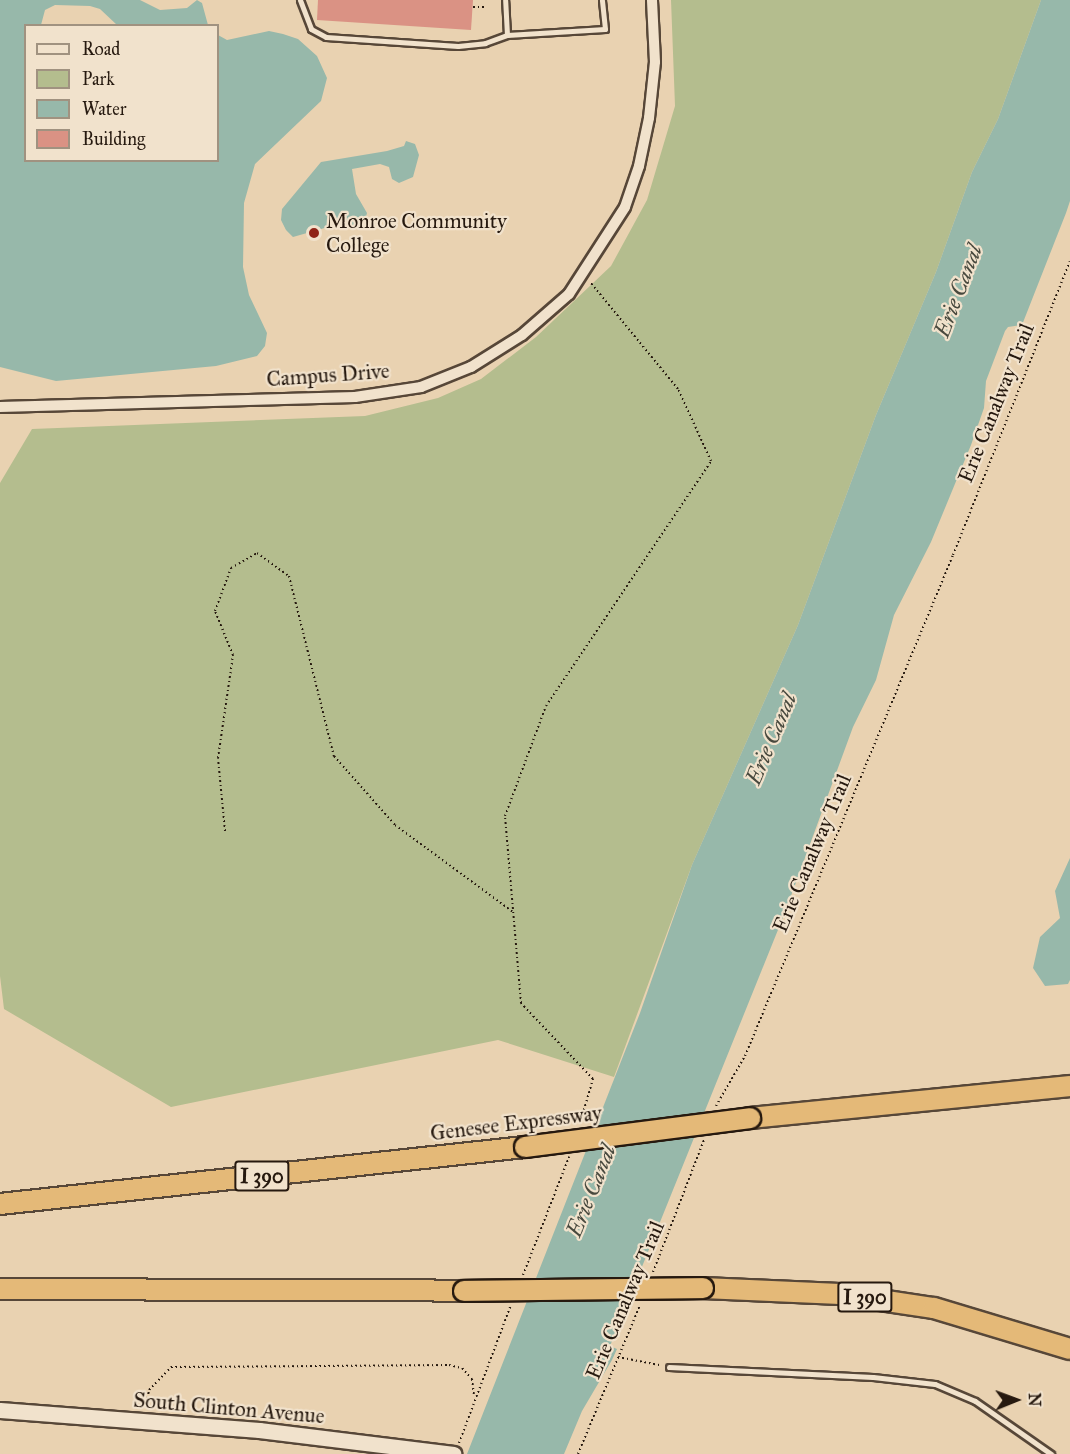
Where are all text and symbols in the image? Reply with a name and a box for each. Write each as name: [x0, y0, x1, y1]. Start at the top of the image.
legend: [24, 24, 219, 162]
text: Road: [82, 38, 120, 60]
text: Park: [82, 68, 115, 90]
text: Water: [82, 98, 126, 120]
text: Building: [82, 128, 145, 150]
place label: Monroe Community College: [326, 208, 507, 258]
marker: Monroe Community College: [307, 226, 321, 240]
water label: Erie Canal: [928, 241, 988, 341]
street label: Erie Canalway Trail: [953, 320, 1039, 486]
street label: Campus Drive: [266, 358, 390, 392]
water label: Erie Canal: [740, 689, 802, 789]
street label: Erie Canalway Trail: [767, 770, 857, 936]
street label: Genesee Expressway: [429, 1100, 603, 1146]
water label: Erie Canal: [561, 1141, 621, 1241]
road number: I 390: [234, 1159, 290, 1193]
street label: Erie Canalway Trail: [580, 1217, 670, 1383]
road number: I 390: [836, 1280, 894, 1314]
north arrow: [986, 1370, 1046, 1430]
street label: South Clinton Avenue: [132, 1387, 326, 1429]
text: N: [1025, 1393, 1044, 1407]

